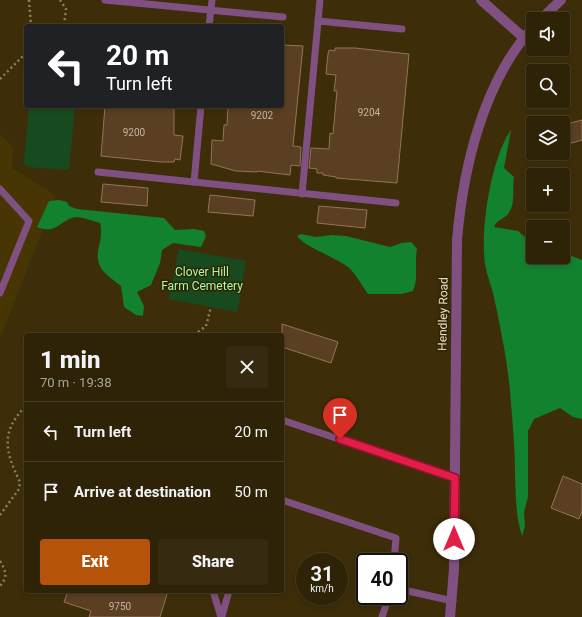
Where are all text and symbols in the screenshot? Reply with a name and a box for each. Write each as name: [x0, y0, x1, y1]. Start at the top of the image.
map controls: [526, 12, 570, 264]
button: sound: [526, 12, 570, 56]
text: 20 m: [106, 39, 169, 72]
icon: left: [40, 40, 92, 92]
button: search: [526, 64, 570, 108]
text: Turn left: [106, 73, 172, 94]
house number: 9204: [358, 107, 381, 118]
house number: 9202: [251, 110, 274, 121]
button: layers: [526, 116, 570, 160]
house number: 9200: [123, 127, 146, 138]
button: +: [526, 168, 570, 212]
button: −: [526, 220, 570, 264]
park label: Clover Hill Farm Cemetery: [161, 265, 243, 293]
street label: Hendley Road: [435, 277, 451, 351]
text: 1 min: [40, 346, 101, 374]
button: close: [226, 346, 268, 388]
text: 70 m · 19:38: [40, 375, 111, 390]
pin: [323, 398, 357, 439]
icon: arrive: [329, 404, 351, 426]
icon: left: [40, 421, 62, 443]
text: Turn left: [74, 423, 131, 441]
text: 20 m: [234, 423, 268, 441]
icon: arrive: [40, 481, 62, 503]
text: Arrive at destination: [74, 483, 211, 501]
text: 50 m: [234, 483, 268, 501]
position arrow: [433, 518, 475, 560]
button: Exit: [40, 539, 150, 585]
button: Share: [158, 539, 268, 585]
speed limit sign: 40: [356, 553, 408, 605]
text: 31: [311, 562, 333, 586]
text: km/h: [310, 583, 334, 594]
house number: 9750: [109, 601, 132, 612]

